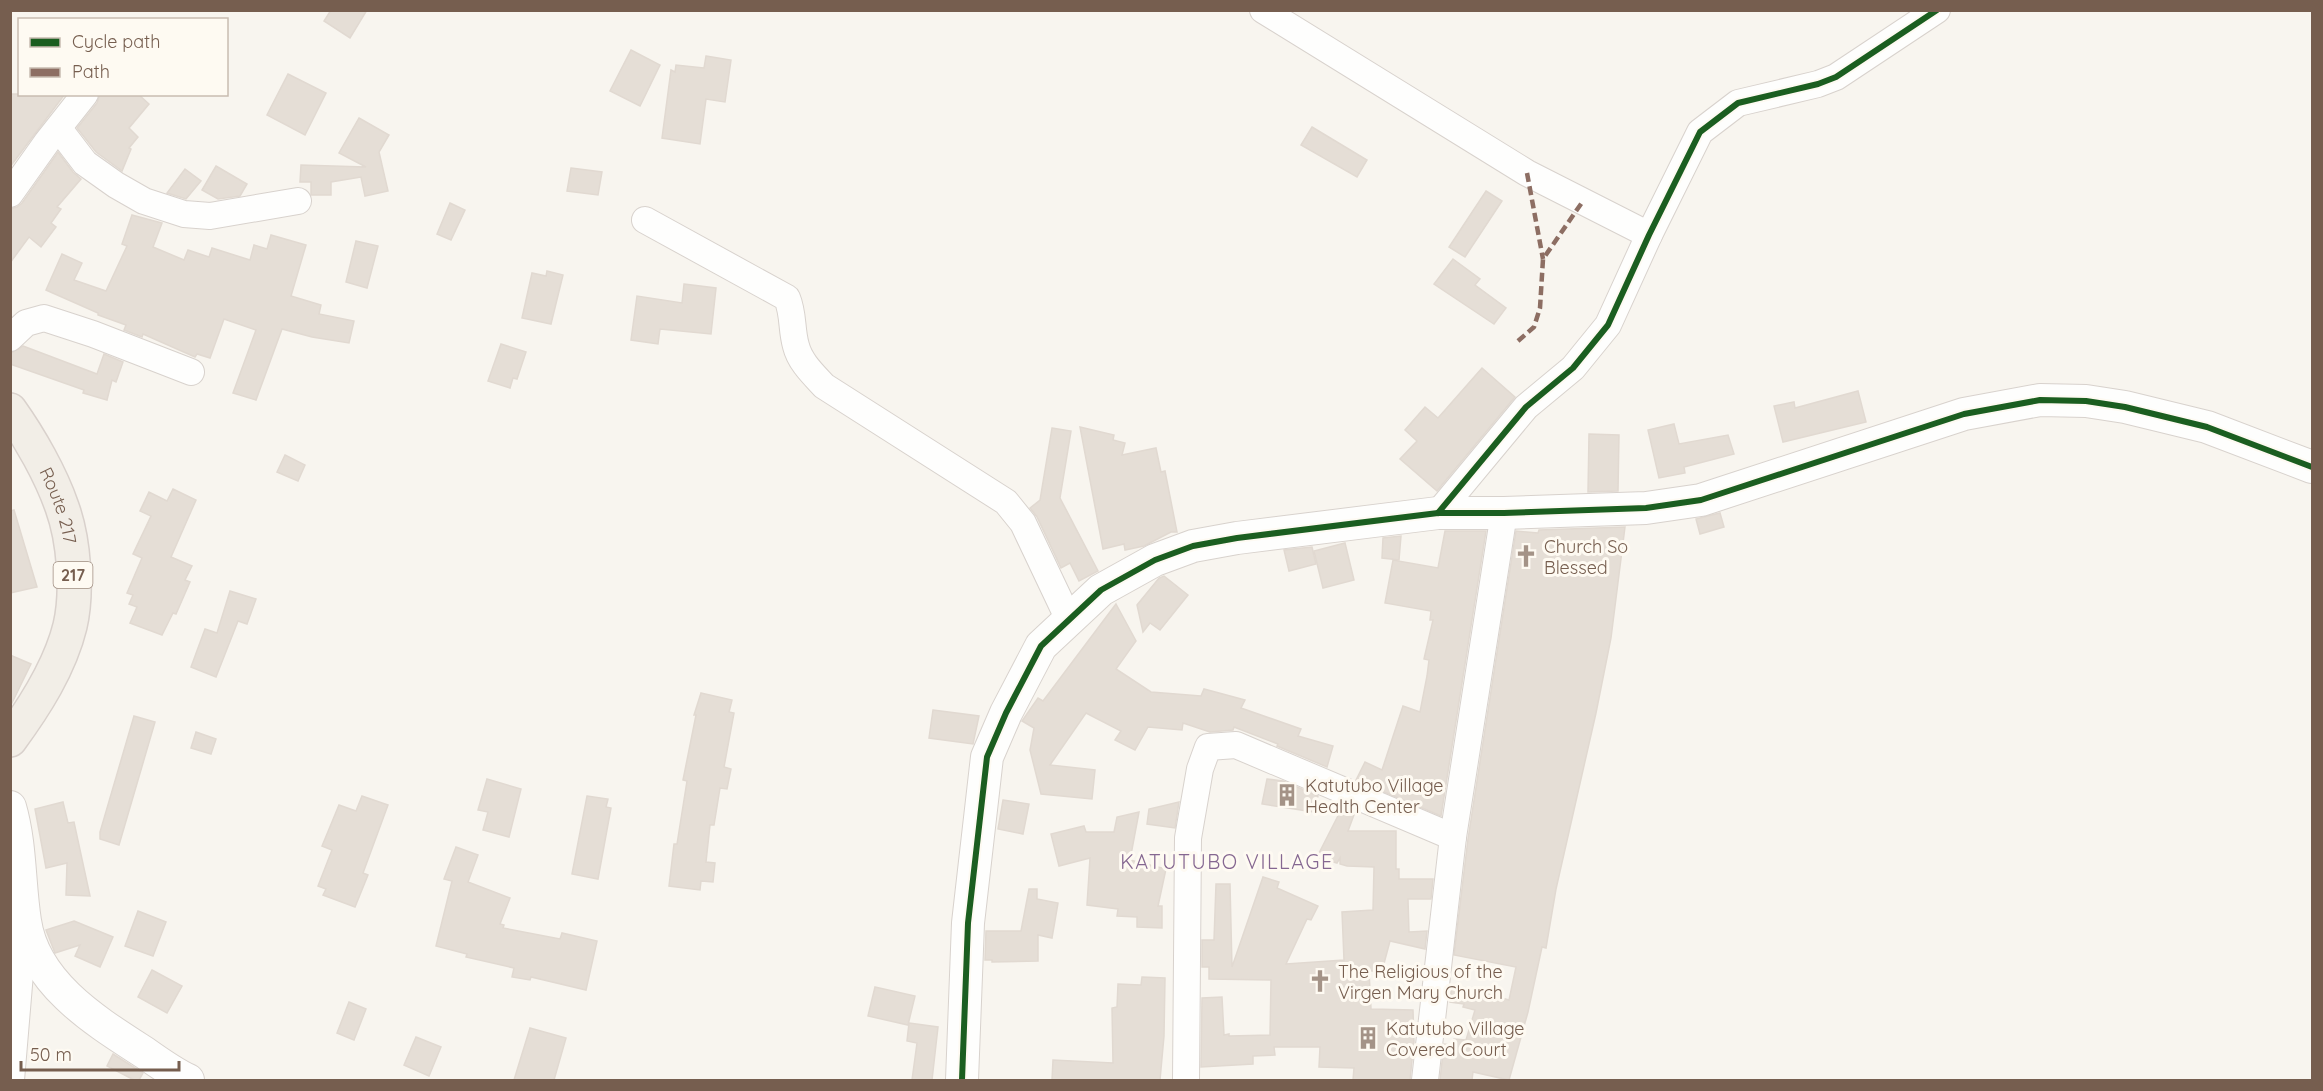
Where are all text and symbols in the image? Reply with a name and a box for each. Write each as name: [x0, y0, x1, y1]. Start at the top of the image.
legend: [18, 18, 228, 96]
text: Cycle path: [72, 30, 160, 53]
text: Path: [72, 60, 110, 83]
street label: Route 217: [35, 463, 82, 545]
place label: Church So Blessed: [1544, 535, 1628, 579]
church icon: Church So Blessed: [1513, 543, 1539, 569]
road number: 217: [54, 562, 92, 588]
place label: Katutubo Village Health Center: [1305, 774, 1444, 818]
building icon: Katutubo Village Health Center: [1274, 782, 1300, 808]
district label: KATUTUBO VILLAGE: [1120, 849, 1334, 874]
place label: The Religious of the Virgen Mary Church: [1338, 960, 1503, 1004]
church icon: The Religious of the Virgen Mary Church: [1307, 968, 1333, 994]
place label: Katutubo Village Covered Court: [1386, 1017, 1525, 1061]
building icon: Katutubo Village Covered Court: [1355, 1025, 1381, 1051]
scale bar: [21, 1034, 178, 1072]
text: 50 m: [30, 1043, 72, 1066]

